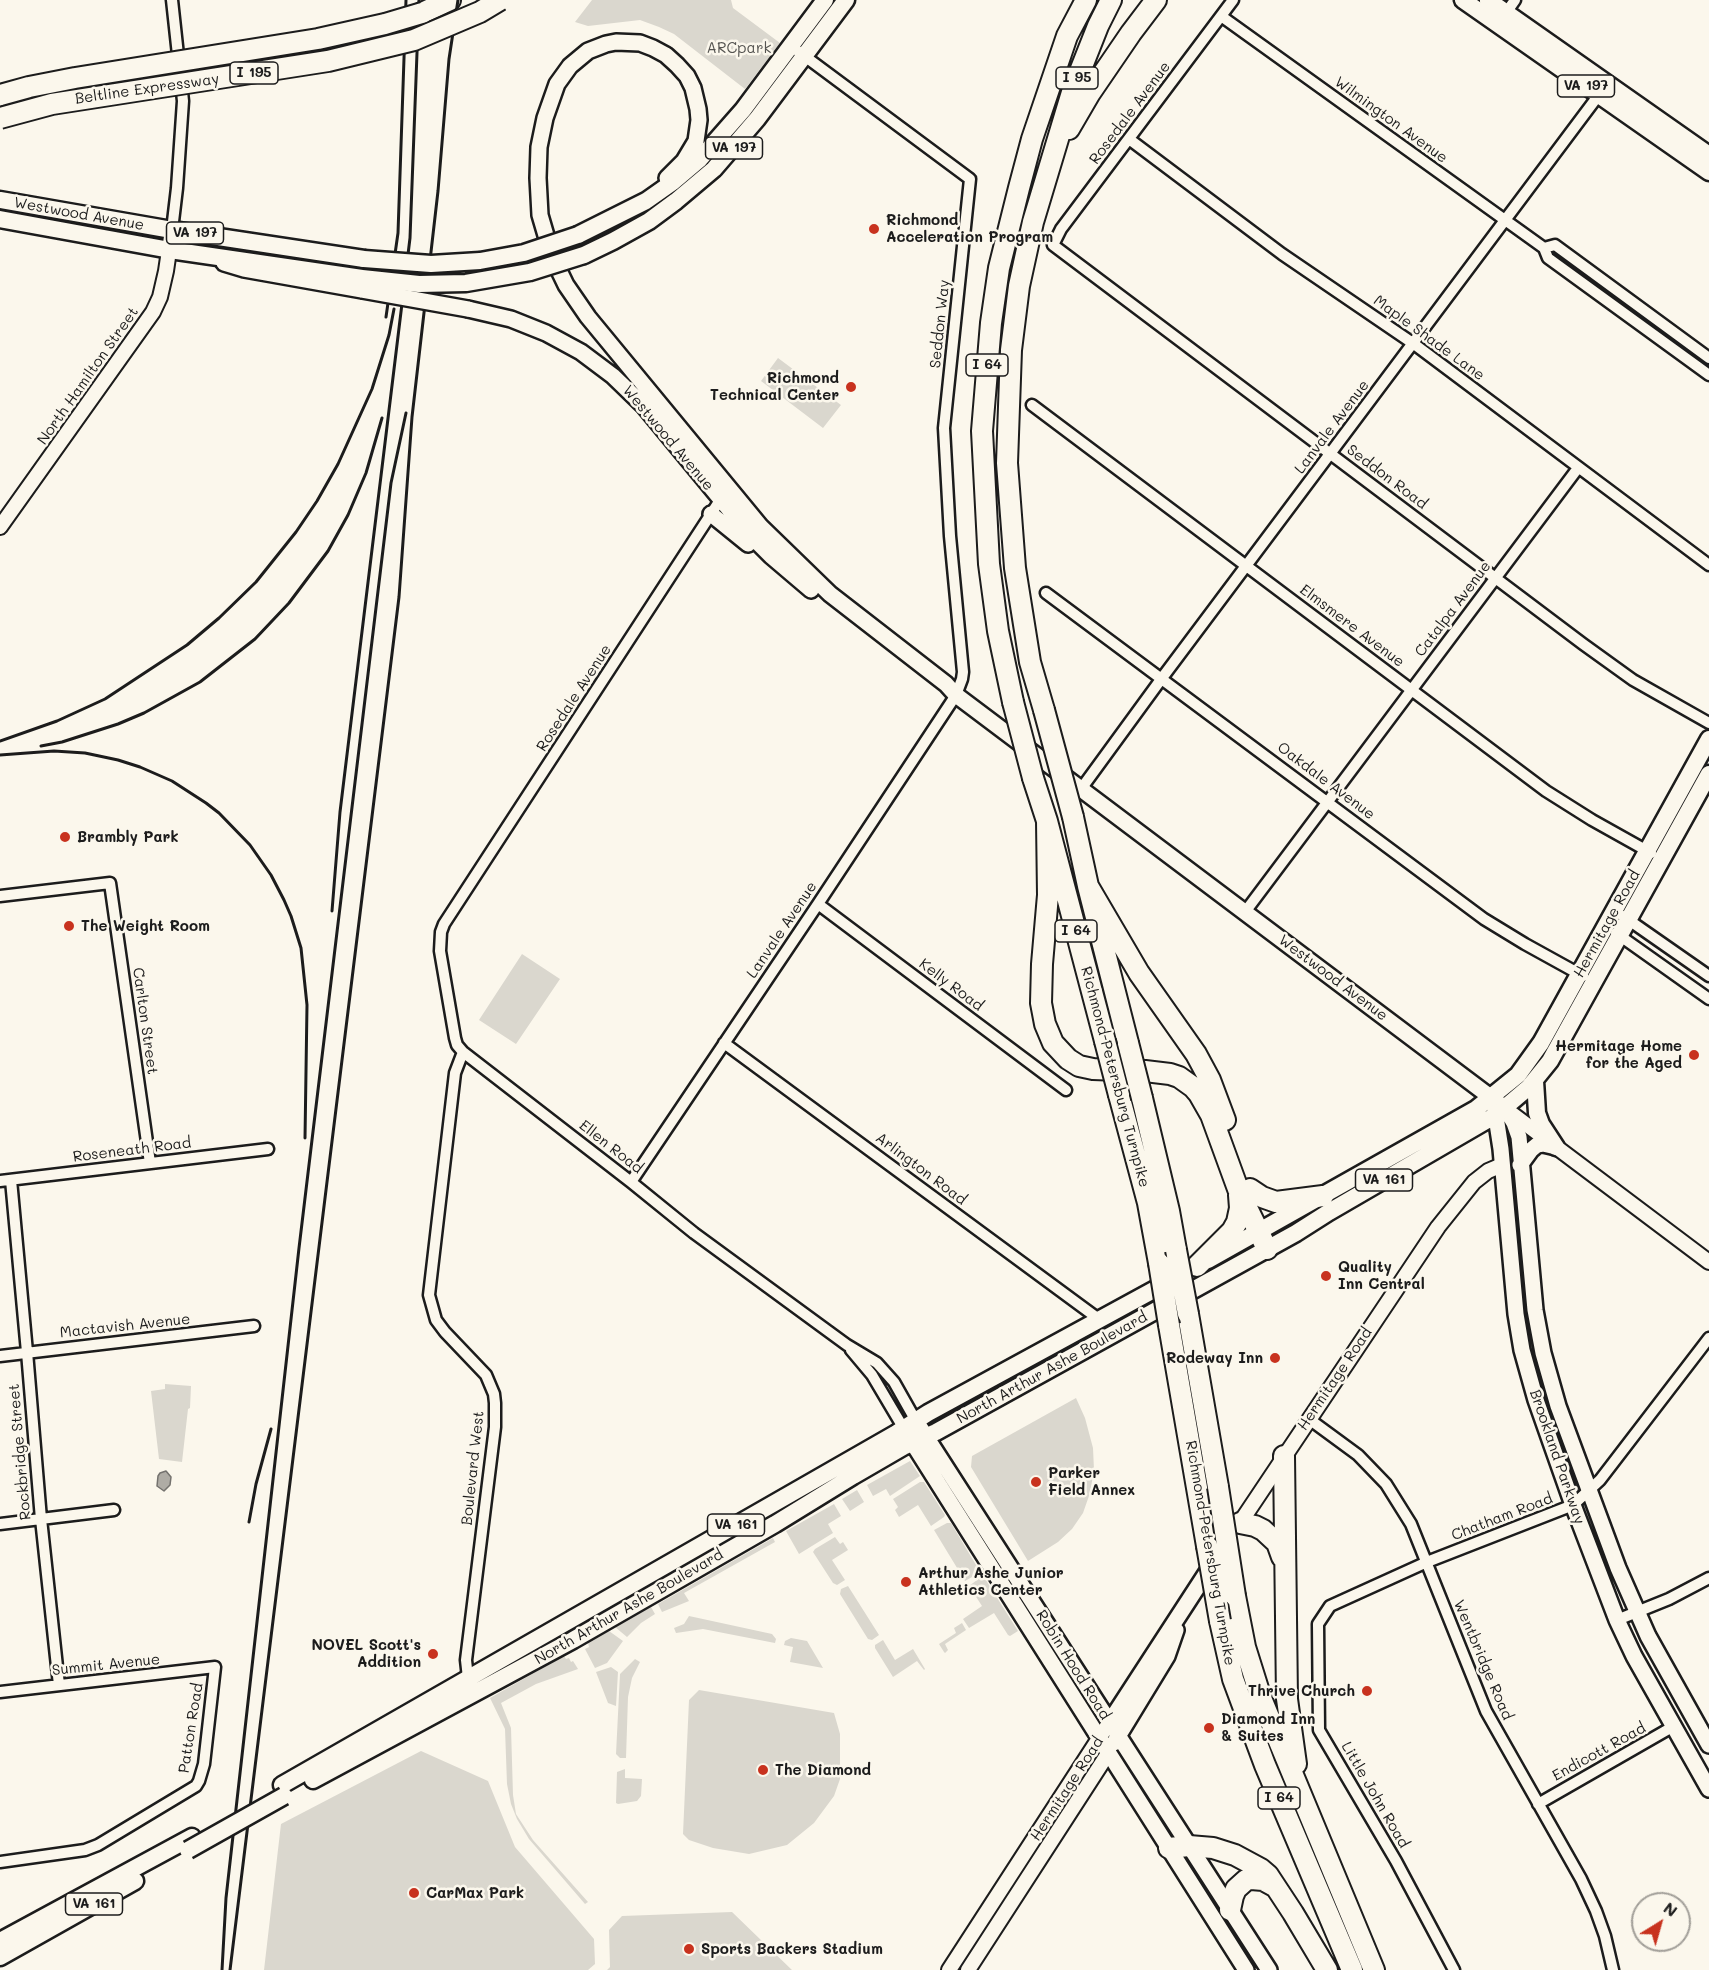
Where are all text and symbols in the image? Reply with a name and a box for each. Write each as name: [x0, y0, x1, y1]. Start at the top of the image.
park label: ARCpark: [707, 39, 771, 57]
street label: Rosedale Avenue: [1086, 58, 1174, 168]
road number: I 195: [230, 62, 278, 84]
road number: I 95: [1056, 67, 1098, 89]
street label: Beltline Expressway: [74, 70, 220, 108]
street label: Wilmington Avenue: [1331, 73, 1451, 167]
road number: VA 197: [1558, 75, 1614, 97]
road number: VA 197: [706, 137, 762, 159]
street label: Westwood Avenue: [12, 194, 146, 234]
place label: Richmond Acceleration Program: [886, 211, 1053, 246]
road number: VA 197: [166, 222, 224, 244]
marker: Richmond Acceleration Program: [867, 222, 881, 236]
street label: Seddon Way: [926, 279, 954, 369]
street label: Maple Shade Lane: [1370, 292, 1488, 384]
street label: North Hamilton Street: [34, 304, 142, 448]
road number: I 64: [966, 354, 1008, 376]
place label: Richmond Technical Center: [710, 369, 839, 404]
street label: Lanvale Avenue: [1291, 377, 1373, 477]
marker: Richmond Technical Center: [844, 380, 858, 394]
street label: Westwood Avenue: [619, 382, 717, 494]
street label: Seddon Road: [1343, 441, 1431, 513]
street label: Catalpa Avenue: [1411, 558, 1495, 660]
street label: Elmsmere Avenue: [1296, 581, 1408, 671]
street label: Rosedale Avenue: [533, 641, 615, 755]
street label: Oakdale Avenue: [1274, 738, 1378, 824]
place label: Brambly Park: [77, 828, 179, 846]
marker: Brambly Park: [58, 830, 72, 844]
street label: Hermitage Road: [1570, 867, 1644, 981]
street label: Lanvale Avenue: [743, 878, 821, 982]
place label: The Weight Room: [81, 917, 210, 935]
marker: The Weight Room: [62, 919, 76, 933]
road number: I 64: [1055, 920, 1097, 942]
street label: Westwood Avenue: [1275, 931, 1391, 1025]
street label: Kelly Road: [915, 955, 987, 1015]
street label: Richmond-Petersburg Turnpike: [1077, 965, 1153, 1189]
street label: Carlton Street: [129, 966, 161, 1076]
place label: Hermitage Home for the Aged: [1555, 1037, 1682, 1072]
marker: Hermitage Home for the Aged: [1687, 1048, 1701, 1062]
street label: Ellen Road: [576, 1117, 646, 1177]
street label: Arlington Road: [872, 1129, 970, 1209]
street label: Roseneath Road: [72, 1134, 192, 1166]
road number: VA 161: [1356, 1169, 1412, 1191]
place label: Quality Inn Central: [1338, 1258, 1425, 1293]
marker: Quality Inn Central: [1319, 1269, 1333, 1283]
street label: North Arthur Ashe Boulevard: [954, 1308, 1150, 1428]
street label: Mactavish Avenue: [59, 1310, 191, 1342]
street label: Hermitage Road: [1294, 1324, 1376, 1434]
place label: Rodeway Inn: [1166, 1349, 1263, 1367]
marker: Rodeway Inn: [1268, 1351, 1282, 1365]
street label: Rockbridge Street: [5, 1383, 35, 1521]
street label: Brookland Parkway: [1526, 1387, 1588, 1527]
street label: Boulevard West: [458, 1410, 488, 1526]
street label: Richmond-Petersburg Turnpike: [1181, 1439, 1239, 1667]
place label: Parker Field Annex: [1048, 1464, 1135, 1499]
marker: Parker Field Annex: [1029, 1475, 1043, 1489]
street label: Chatham Road: [1449, 1489, 1555, 1545]
road number: VA 161: [708, 1514, 764, 1536]
street label: North Arthur Ashe Boulevard: [531, 1545, 727, 1669]
place label: Arthur Ashe Junior Athletics Center: [918, 1564, 1064, 1599]
marker: Arthur Ashe Junior Athletics Center: [899, 1575, 913, 1589]
street label: Wentbridge Road: [1450, 1597, 1516, 1723]
street label: Robin Hood Road: [1032, 1607, 1114, 1723]
place label: NOVEL Scott's Addition: [311, 1636, 421, 1671]
marker: NOVEL Scott's Addition: [426, 1647, 440, 1661]
street label: Summit Avenue: [51, 1650, 161, 1680]
street label: Patton Road: [175, 1682, 207, 1774]
place label: Thrive Church: [1248, 1682, 1355, 1700]
marker: Thrive Church: [1360, 1684, 1374, 1698]
place label: Diamond Inn & Suites: [1221, 1710, 1315, 1745]
street label: Endicott Road: [1549, 1719, 1649, 1785]
marker: Diamond Inn & Suites: [1202, 1721, 1216, 1735]
street label: Hermitage Road: [1027, 1734, 1107, 1844]
street label: Little John Road: [1337, 1739, 1413, 1851]
place label: The Diamond: [775, 1761, 871, 1779]
marker: The Diamond: [756, 1763, 770, 1777]
road number: I 64: [1258, 1787, 1300, 1809]
place label: CarMax Park: [426, 1884, 524, 1902]
marker: CarMax Park: [407, 1886, 421, 1900]
north arrow: [1631, 1892, 1691, 1952]
road number: VA 161: [66, 1893, 122, 1915]
text: N: [1660, 1897, 1682, 1921]
place label: Sports Backers Stadium: [701, 1940, 883, 1958]
marker: Sports Backers Stadium: [682, 1942, 696, 1956]

